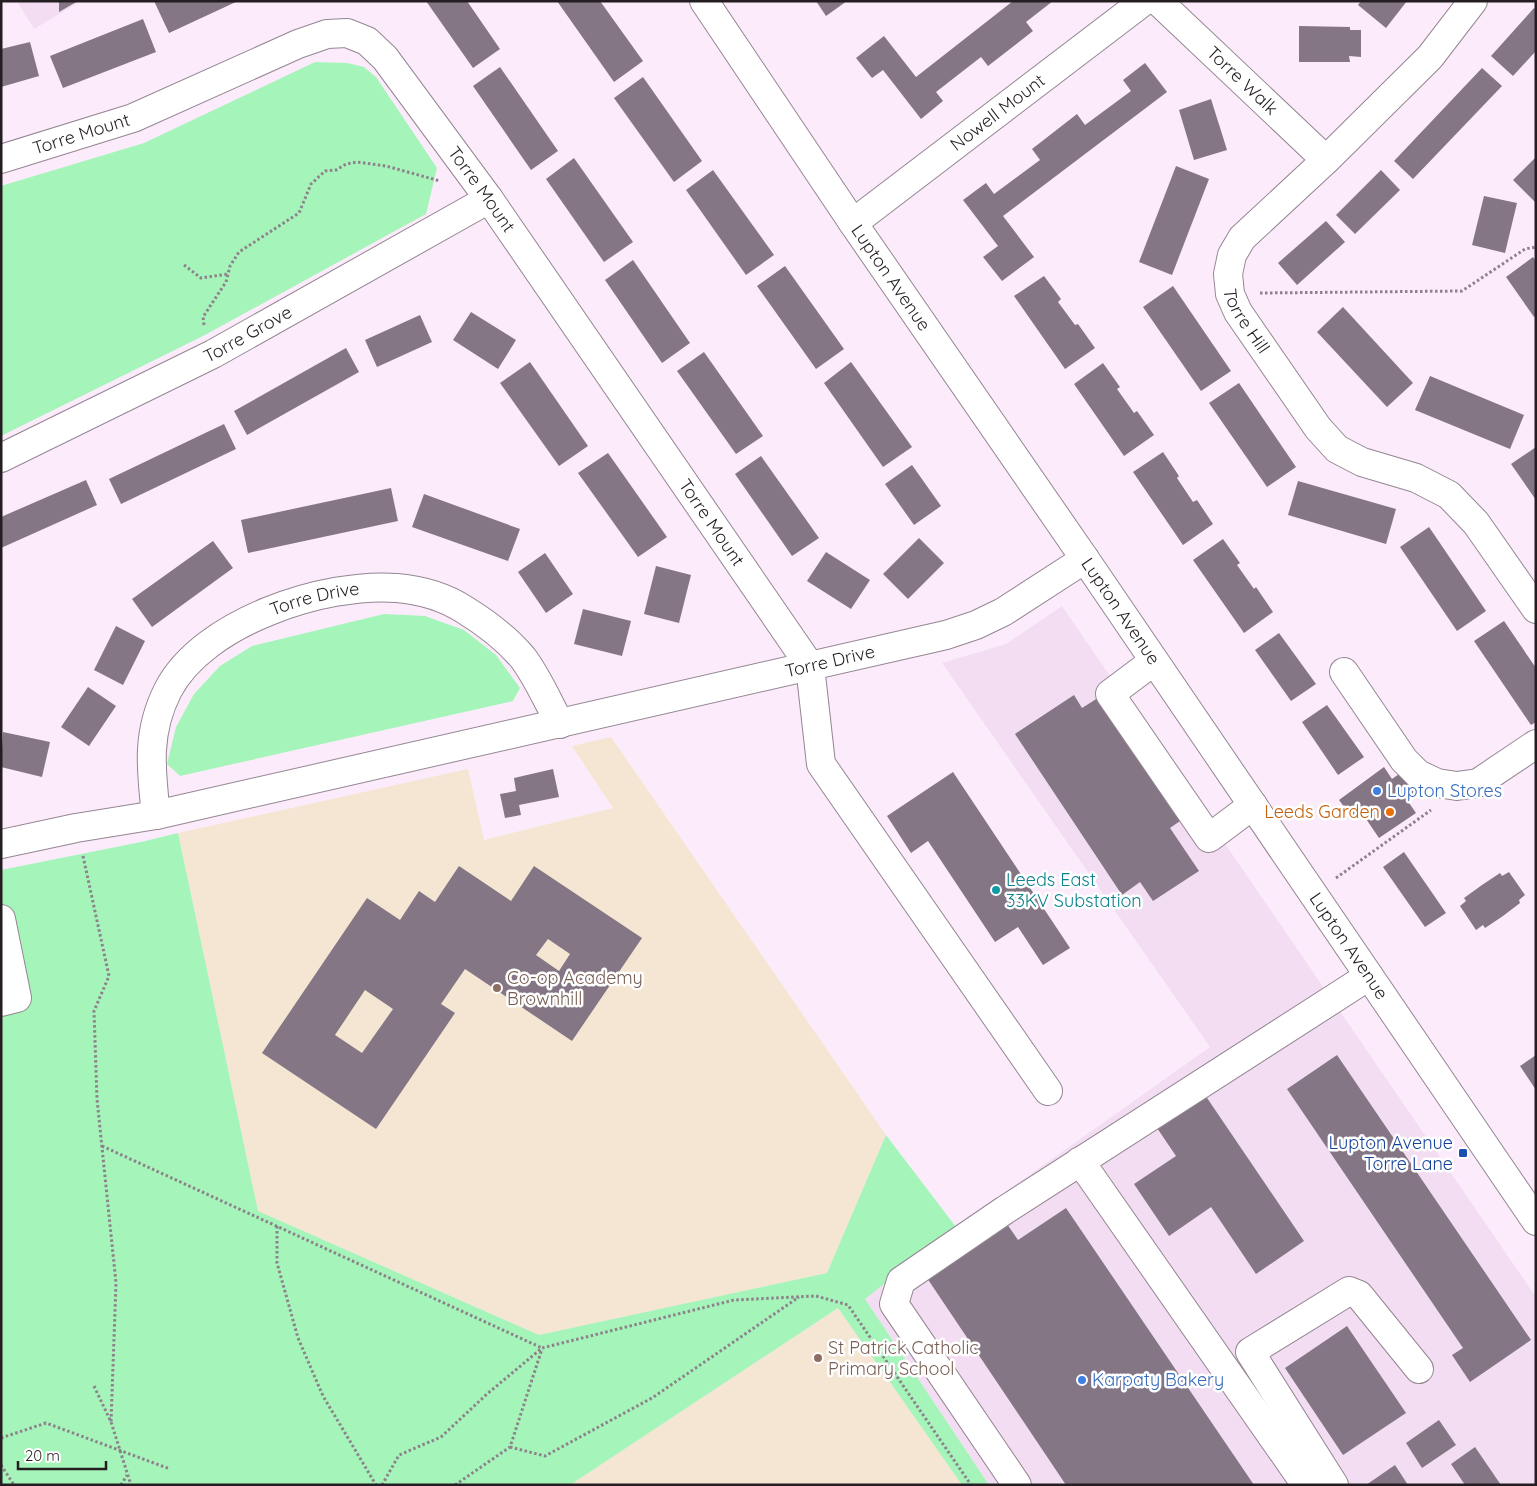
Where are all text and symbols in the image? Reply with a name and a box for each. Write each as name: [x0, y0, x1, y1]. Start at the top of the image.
street label: Torre Walk: [1202, 41, 1283, 120]
street label: Nowell Mount: [945, 69, 1049, 156]
street label: Torre Mount: [30, 108, 133, 160]
street label: Torre Mount: [443, 141, 520, 237]
street label: Lupton Avenue: [846, 220, 936, 335]
street label: Torre Hill: [1219, 287, 1275, 358]
street label: Torre Grove: [200, 300, 296, 368]
street label: Torre Mount: [674, 474, 750, 570]
street label: Lupton Avenue: [1076, 553, 1166, 669]
street label: Torre Drive: [266, 577, 361, 621]
street label: Torre Drive: [783, 640, 877, 682]
place label: Lupton Stores: [1387, 779, 1502, 802]
marker: Lupton Stores: [1371, 785, 1383, 797]
place label: Leeds Garden: [1264, 800, 1380, 823]
marker: Leeds Garden: [1384, 806, 1396, 818]
place label: Leeds East 33KV Substation: [1006, 868, 1142, 912]
marker: Leeds East 33KV Substation: [990, 884, 1002, 896]
street label: Lupton Avenue: [1305, 888, 1394, 1004]
place label: Co-op Academy Brownhill: [507, 966, 643, 1010]
marker: Co-op Academy Brownhill: [491, 982, 503, 994]
place label: Lupton Avenue Torre Lane: [1329, 1131, 1453, 1175]
marker: Lupton Avenue Torre Lane: [1457, 1147, 1469, 1159]
place label: St Patrick Catholic Primary School: [828, 1336, 979, 1380]
marker: St Patrick Catholic Primary School: [812, 1352, 824, 1364]
place label: Karpaty Bakery: [1092, 1368, 1224, 1391]
marker: Karpaty Bakery: [1076, 1374, 1088, 1386]
scale bar: [18, 1438, 105, 1470]
text: 20 m: [25, 1446, 60, 1465]

